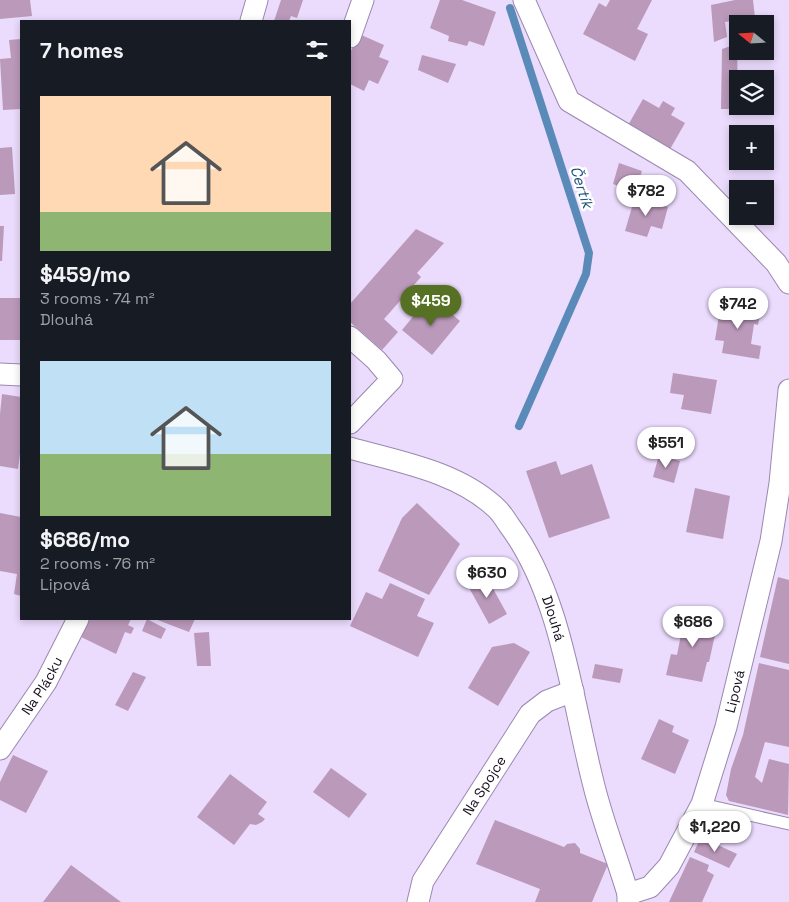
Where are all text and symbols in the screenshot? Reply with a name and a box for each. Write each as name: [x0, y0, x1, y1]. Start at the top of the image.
north arrow: [729, 15, 774, 60]
map controls: [729, 15, 774, 225]
icon: filters: [303, 36, 331, 64]
text: 7 homes: [40, 37, 124, 64]
button: layers: [729, 70, 774, 115]
button: +: [729, 125, 774, 170]
icon: home: [141, 128, 231, 218]
water label: Čertík: [566, 164, 598, 212]
pin: $782: [616, 174, 676, 217]
text: $782: [627, 180, 665, 201]
button: −: [729, 180, 774, 225]
text: $459/mo: [40, 261, 131, 288]
pin: $459: [401, 284, 461, 327]
text: 3 rooms · 74 m²: [40, 288, 155, 309]
pin: $742: [708, 288, 768, 330]
text: $459: [411, 290, 451, 311]
text: $742: [719, 293, 757, 314]
text: Dlouhá: [40, 309, 93, 330]
icon: home: [141, 393, 231, 483]
pin: $551: [636, 426, 696, 469]
text: $551: [648, 432, 684, 453]
text: $686/mo: [40, 526, 130, 553]
text: 2 rooms · 76 m²: [40, 553, 155, 574]
pin: $630: [457, 556, 517, 599]
text: $630: [467, 562, 507, 583]
text: Lipová: [40, 574, 90, 595]
street label: Dlouhá: [538, 593, 569, 643]
pin: $686: [663, 606, 723, 648]
text: $686: [673, 611, 713, 632]
street label: Na Plácku: [17, 654, 66, 718]
street label: Lipová: [721, 668, 749, 715]
street label: Na Spojce: [458, 752, 510, 819]
pin: $1,220: [674, 810, 756, 853]
text: $1,220: [689, 816, 741, 837]

